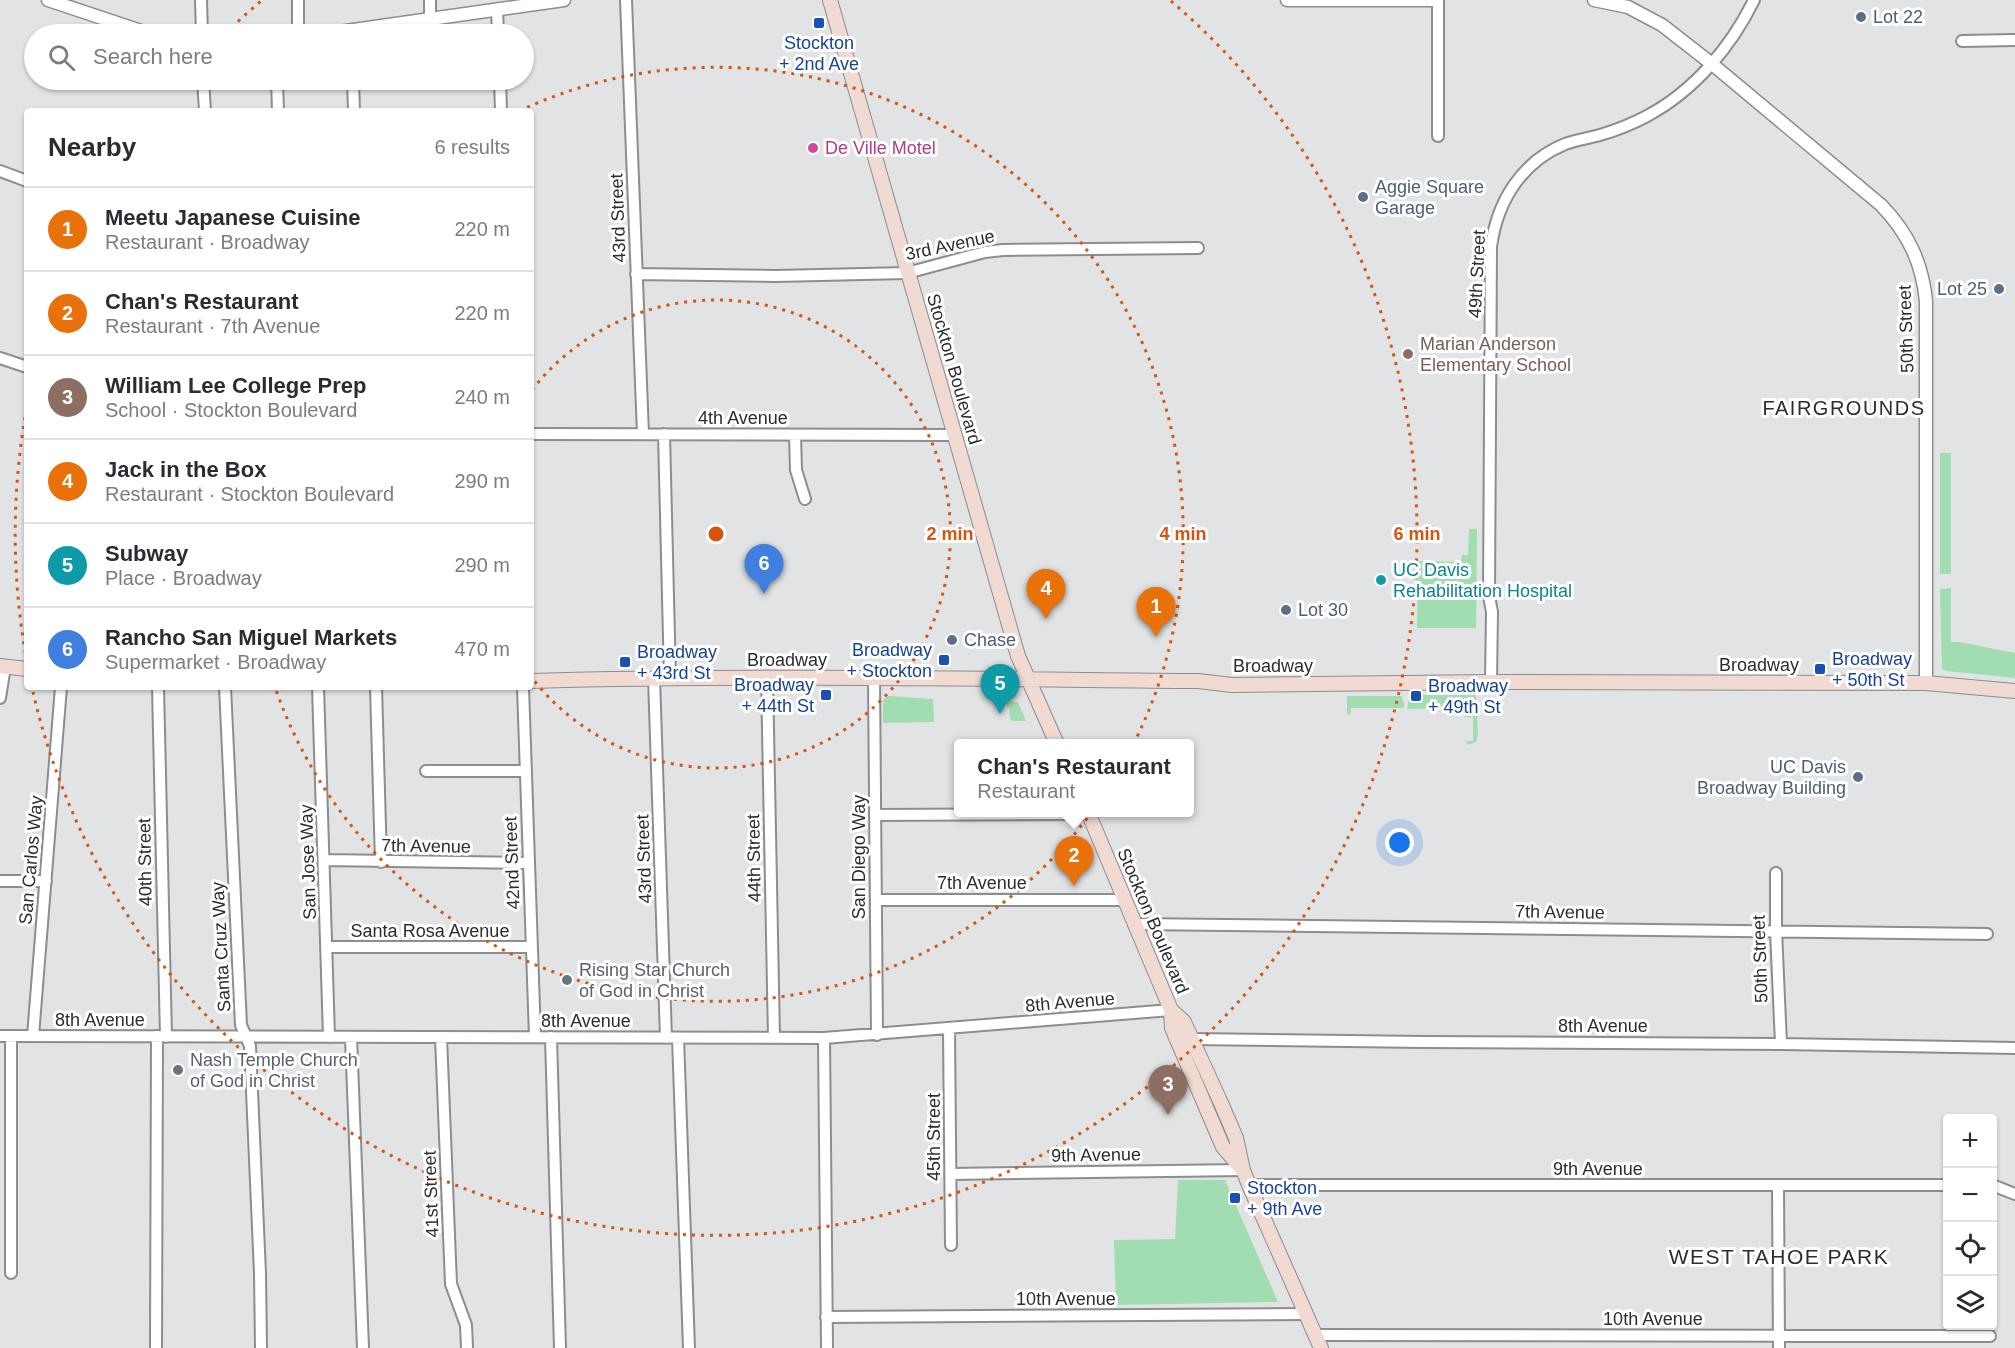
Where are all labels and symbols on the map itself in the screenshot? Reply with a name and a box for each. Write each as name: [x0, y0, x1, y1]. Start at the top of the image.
place label: Lot 22: [1873, 7, 1923, 27]
marker: Lot 22: [1854, 10, 1868, 24]
marker: Stockton + 2nd Ave: [812, 16, 826, 30]
place label: Stockton + 2nd Ave: [779, 33, 859, 74]
place label: De Ville Motel: [825, 138, 936, 158]
marker: De Ville Motel: [806, 141, 820, 155]
street label: 43rd Street: [606, 173, 630, 263]
place label: Aggie Square Garage: [1375, 177, 1484, 218]
marker: Aggie Square Garage: [1356, 190, 1370, 204]
street label: 3rd Avenue: [904, 226, 996, 264]
street label: 49th Street: [1465, 230, 1489, 318]
place label: Lot 25: [1937, 279, 1987, 299]
marker: Lot 25: [1992, 282, 2006, 296]
street label: 50th Street: [1894, 285, 1918, 373]
street label: Stockton Boulevard: [923, 291, 985, 447]
place label: Marian Anderson Elementary School: [1420, 334, 1571, 375]
marker: Marian Anderson Elementary School: [1401, 347, 1415, 361]
district label: FAIRGROUNDS: [1762, 397, 1926, 419]
street label: 4th Avenue: [698, 408, 788, 428]
centre of rings: [706, 524, 726, 544]
text: 2 min: [926, 524, 974, 544]
text: 4 min: [1159, 524, 1207, 544]
text: 6 min: [1393, 524, 1441, 544]
pin: 6: [744, 544, 783, 594]
place label: UC Davis Rehabilitation Hospital: [1393, 560, 1572, 601]
pin: 4: [1026, 570, 1066, 619]
marker: UC Davis Rehabilitation Hospital: [1374, 573, 1388, 587]
pin: 1: [1136, 588, 1176, 637]
place label: Lot 30: [1298, 600, 1348, 620]
marker: Lot 30: [1279, 603, 1293, 617]
place label: Chase: [964, 630, 1016, 650]
marker: Chase: [945, 633, 959, 647]
place label: Broadway + Stockton: [846, 640, 932, 681]
place label: Broadway + 43rd St: [637, 642, 717, 683]
place label: Broadway + 50th St: [1832, 649, 1912, 690]
street label: Broadway: [747, 650, 827, 670]
marker: Broadway + Stockton: [937, 653, 951, 667]
marker: Broadway + 43rd St: [618, 655, 632, 669]
street label: Broadway: [1719, 655, 1799, 675]
street label: Broadway: [1233, 656, 1313, 676]
marker: Broadway + 50th St: [1813, 662, 1827, 676]
pin: 5: [980, 664, 1020, 714]
place label: Broadway + 44th St: [734, 675, 814, 716]
place label: Broadway + 49th St: [1428, 676, 1508, 717]
marker: Broadway + 44th St: [819, 688, 833, 702]
marker: Broadway + 49th St: [1409, 689, 1423, 703]
place label: UC Davis Broadway Building: [1697, 757, 1846, 798]
marker: UC Davis Broadway Building: [1851, 770, 1865, 784]
street label: San Carlos Way: [15, 795, 47, 925]
street label: San Diego Way: [849, 795, 869, 919]
street label: San Jose Way: [296, 804, 320, 920]
street label: 43rd Street: [632, 814, 656, 904]
street label: 44th Street: [743, 814, 765, 902]
street label: 42nd Street: [500, 816, 524, 910]
street label: 40th Street: [134, 818, 156, 906]
your location: [1385, 828, 1414, 857]
street label: 7th Avenue: [381, 835, 471, 857]
pin: 2: [1054, 836, 1094, 886]
street label: Stockton Boulevard: [1113, 845, 1193, 997]
street label: 7th Avenue: [937, 873, 1027, 893]
street label: Santa Cruz Way: [208, 881, 234, 1013]
street label: 7th Avenue: [1515, 901, 1605, 923]
street label: 50th Street: [1748, 915, 1772, 1003]
street label: Santa Rosa Avenue: [351, 921, 509, 941]
place label: Rising Star Church of God in Christ: [579, 960, 730, 1001]
marker: Rising Star Church of God in Christ: [560, 973, 574, 987]
street label: 8th Avenue: [1024, 988, 1116, 1016]
street label: 8th Avenue: [55, 1010, 145, 1030]
street label: 8th Avenue: [541, 1011, 631, 1031]
street label: 8th Avenue: [1558, 1016, 1648, 1036]
place label: Nash Temple Church of God in Christ: [190, 1050, 358, 1091]
marker: Nash Temple Church of God in Christ: [171, 1063, 185, 1077]
pin: 3: [1148, 1066, 1188, 1115]
street label: 45th Street: [924, 1093, 944, 1181]
street label: 9th Avenue: [1051, 1144, 1141, 1166]
street label: 41st Street: [419, 1150, 443, 1238]
street label: 9th Avenue: [1553, 1159, 1643, 1179]
place label: Stockton + 9th Ave: [1247, 1178, 1322, 1219]
marker: Stockton + 9th Ave: [1228, 1191, 1242, 1205]
district label: WEST TAHOE PARK: [1669, 1245, 1889, 1268]
street label: 10th Avenue: [1016, 1289, 1116, 1309]
street label: 10th Avenue: [1603, 1309, 1703, 1329]

